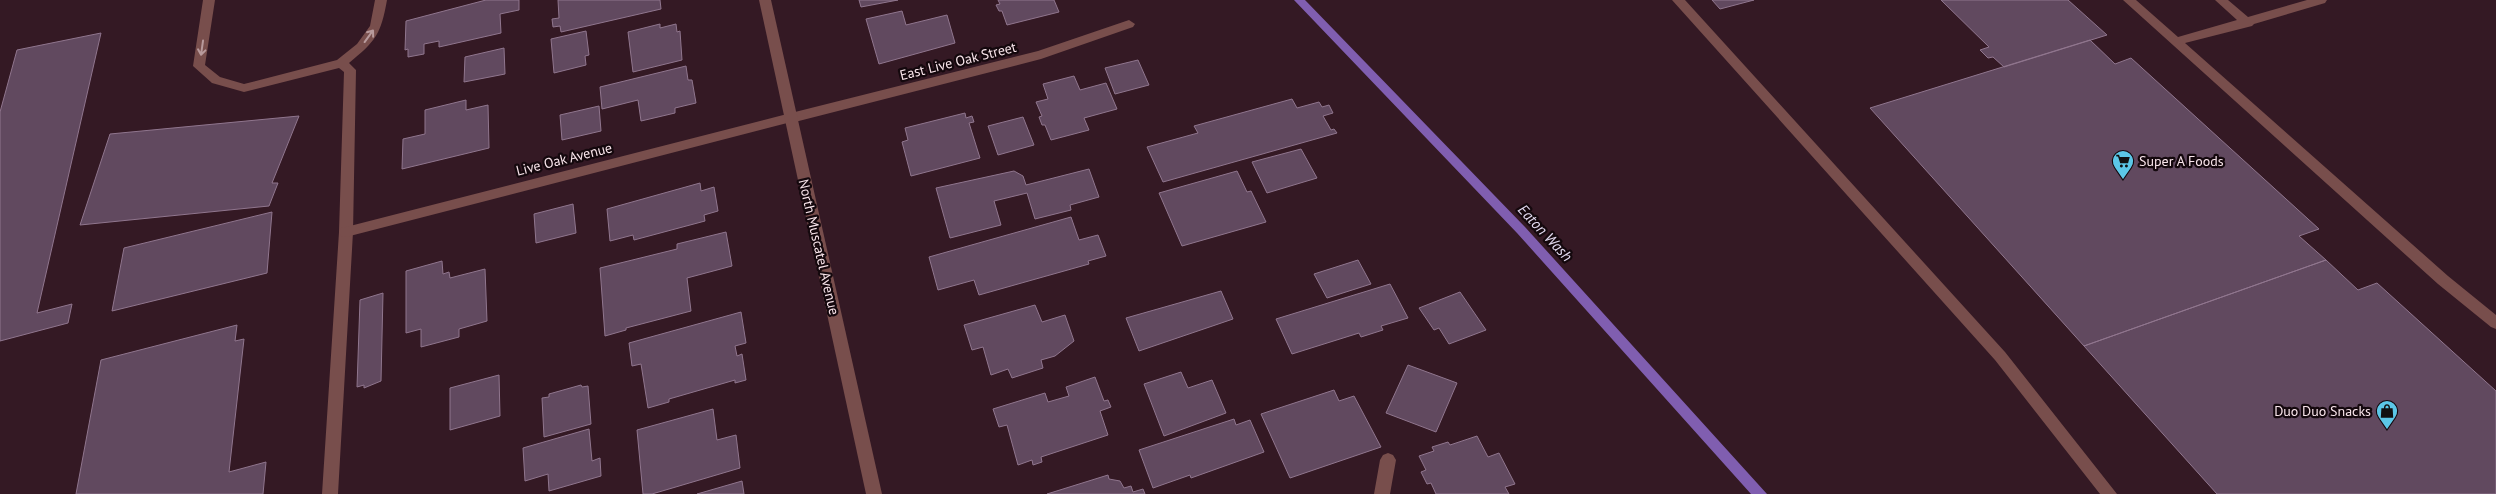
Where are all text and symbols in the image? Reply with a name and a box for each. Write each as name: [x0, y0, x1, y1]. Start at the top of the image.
one-way arrow: [364, 30, 374, 44]
street label: East Live Oak Street: [898, 38, 1018, 84]
one-way arrow: [196, 40, 206, 56]
street label: Live Oak Avenue: [514, 138, 614, 180]
supermarket icon: Super A Foods: [2111, 149, 2135, 180]
place label: Super A Foods: [2139, 152, 2224, 170]
street label: North Muscatel Avenue: [795, 177, 843, 317]
water label: Eaton Wash: [1514, 200, 1577, 265]
shop icon: Duo Duo Snacks: [2375, 399, 2399, 430]
place label: Duo Duo Snacks: [2274, 402, 2371, 420]

